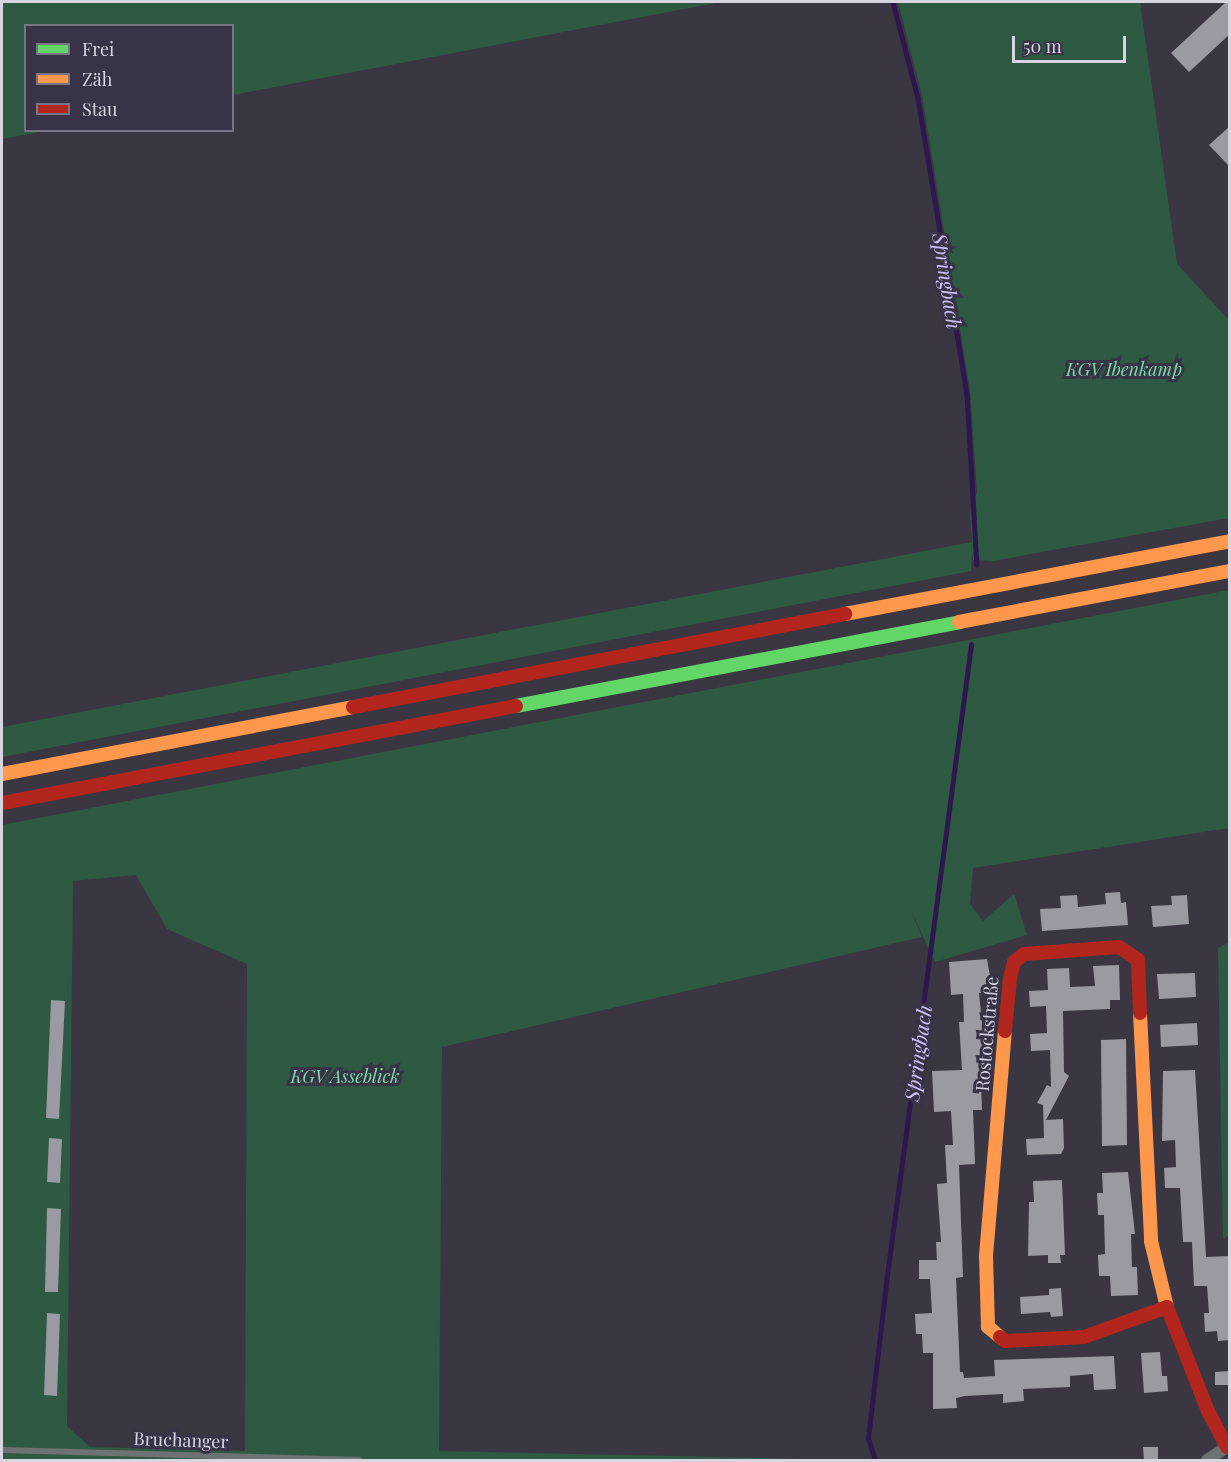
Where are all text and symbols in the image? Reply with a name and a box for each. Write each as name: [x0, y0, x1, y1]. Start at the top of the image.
legend: [24, 24, 234, 132]
scale bar: [1015, 24, 1129, 62]
text: 50 m: [1023, 34, 1062, 58]
text: Frei: [82, 37, 114, 61]
text: Zäh: [82, 67, 112, 91]
text: Stau: [82, 97, 118, 121]
water label: Springbach: [929, 231, 967, 331]
park label: KGV Ibenkamp: [1066, 358, 1182, 380]
street label: Rostockstraße: [971, 976, 1003, 1092]
water label: Springbach: [898, 1003, 936, 1103]
park label: KGV Asseblick: [290, 1065, 400, 1087]
street label: Bruchanger: [133, 1428, 229, 1452]

